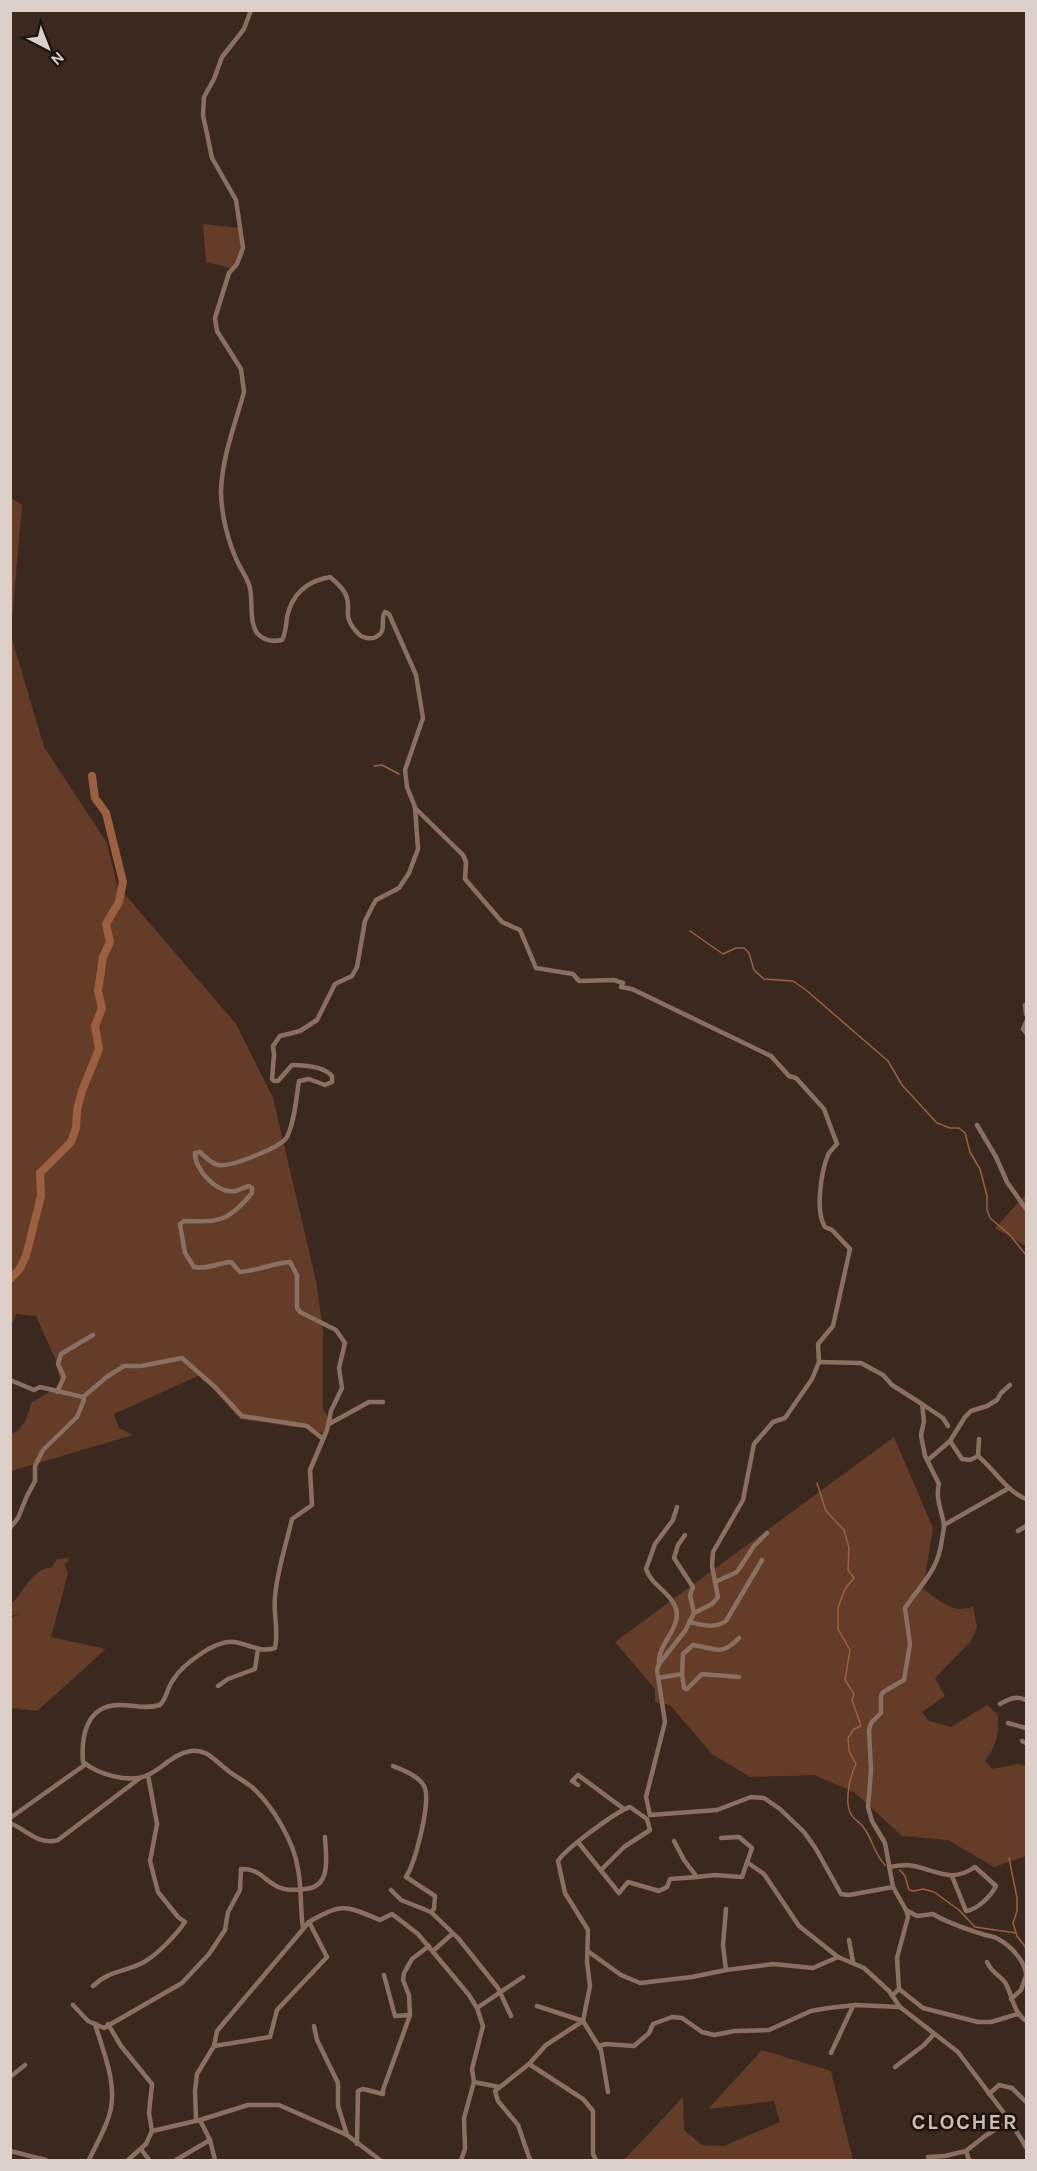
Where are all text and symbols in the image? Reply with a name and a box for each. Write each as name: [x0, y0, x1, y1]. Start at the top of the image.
north arrow: [18, 18, 78, 78]
text: N: [47, 48, 68, 70]
district label: CLOCHER: [912, 2109, 1018, 2135]

